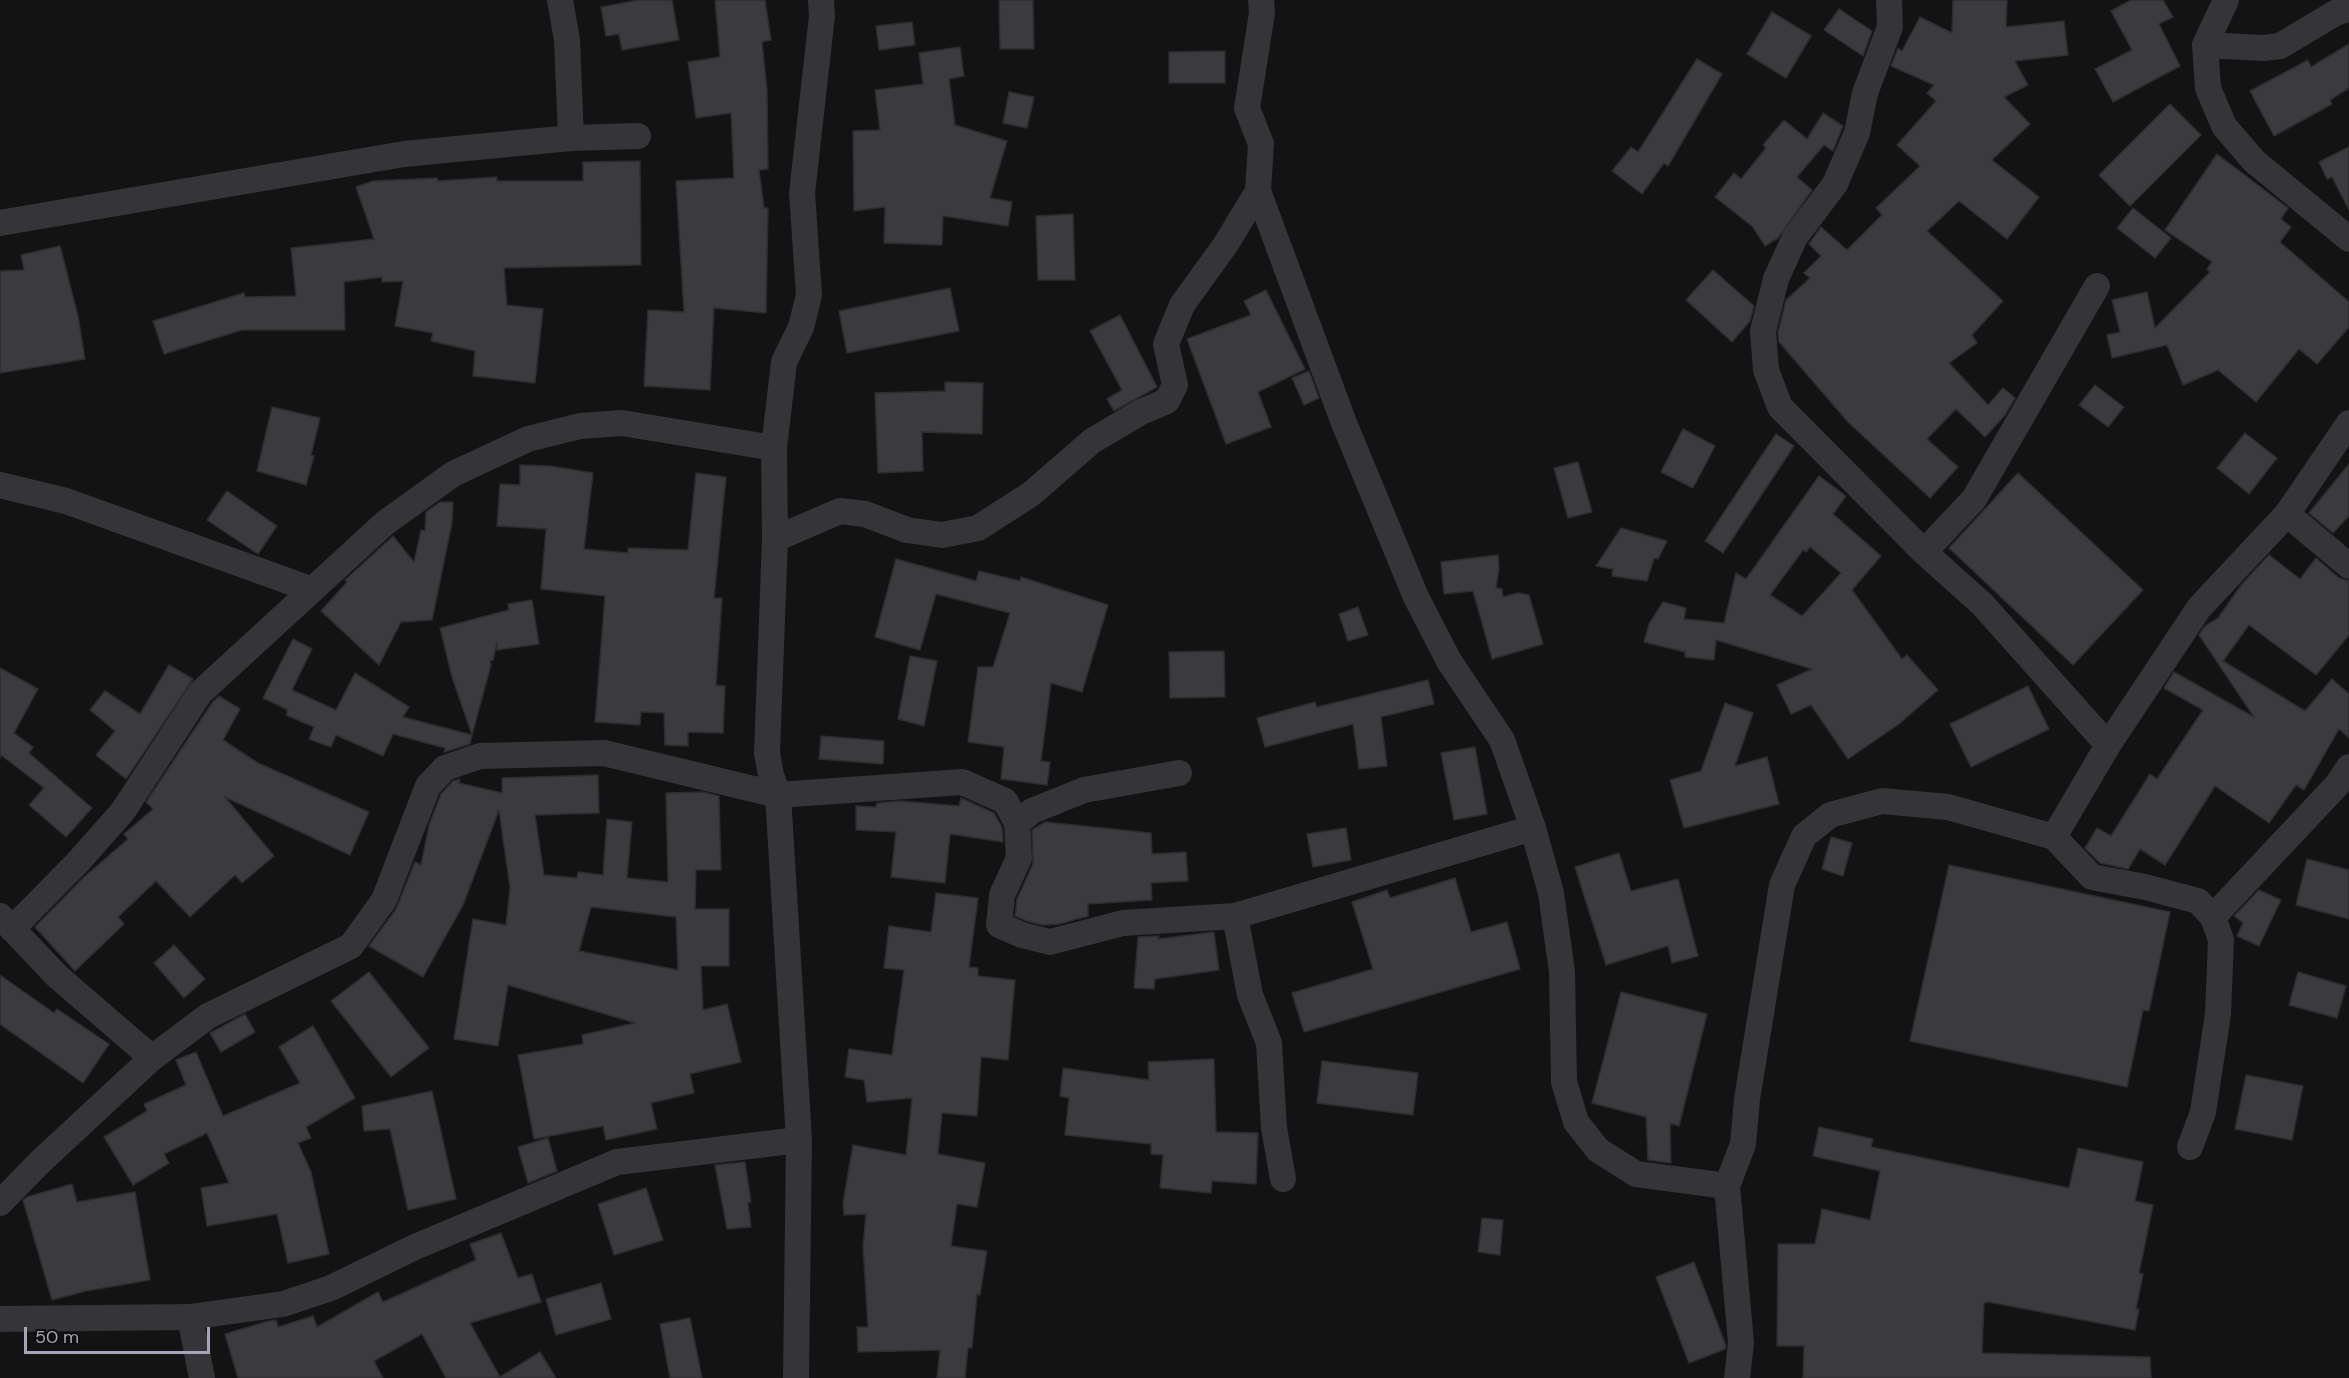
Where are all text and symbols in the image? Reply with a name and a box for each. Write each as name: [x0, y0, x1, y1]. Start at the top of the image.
scale bar: [27, 1315, 213, 1353]
text: 50 m: [35, 1325, 79, 1349]

